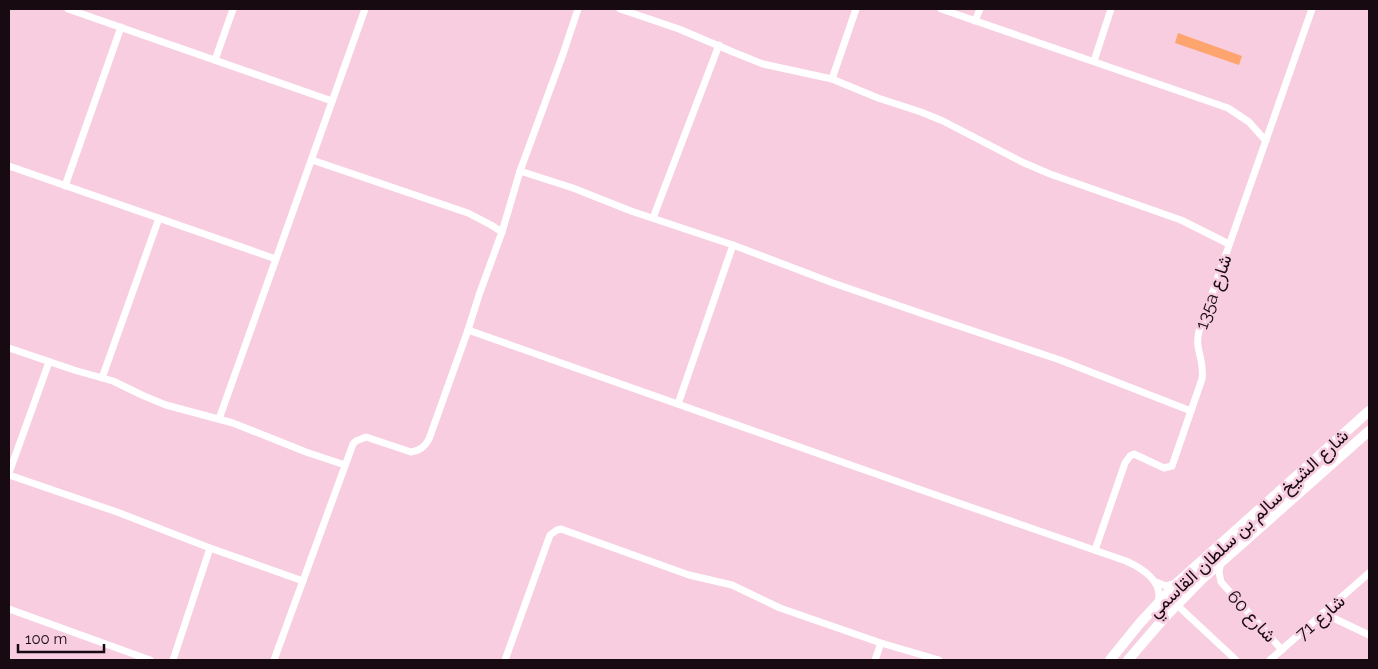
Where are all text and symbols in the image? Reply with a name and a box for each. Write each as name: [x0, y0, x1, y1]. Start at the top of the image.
street label: 135a شارع: [1190, 252, 1237, 333]
street label: شارع الشيخ سالم بن سلطان القاسمي: [1144, 425, 1356, 625]
street label: شارع 60: [1222, 586, 1281, 648]
street label: شارع 71: [1291, 590, 1350, 646]
scale bar: [18, 622, 104, 654]
text: 100 m: [25, 630, 67, 648]

